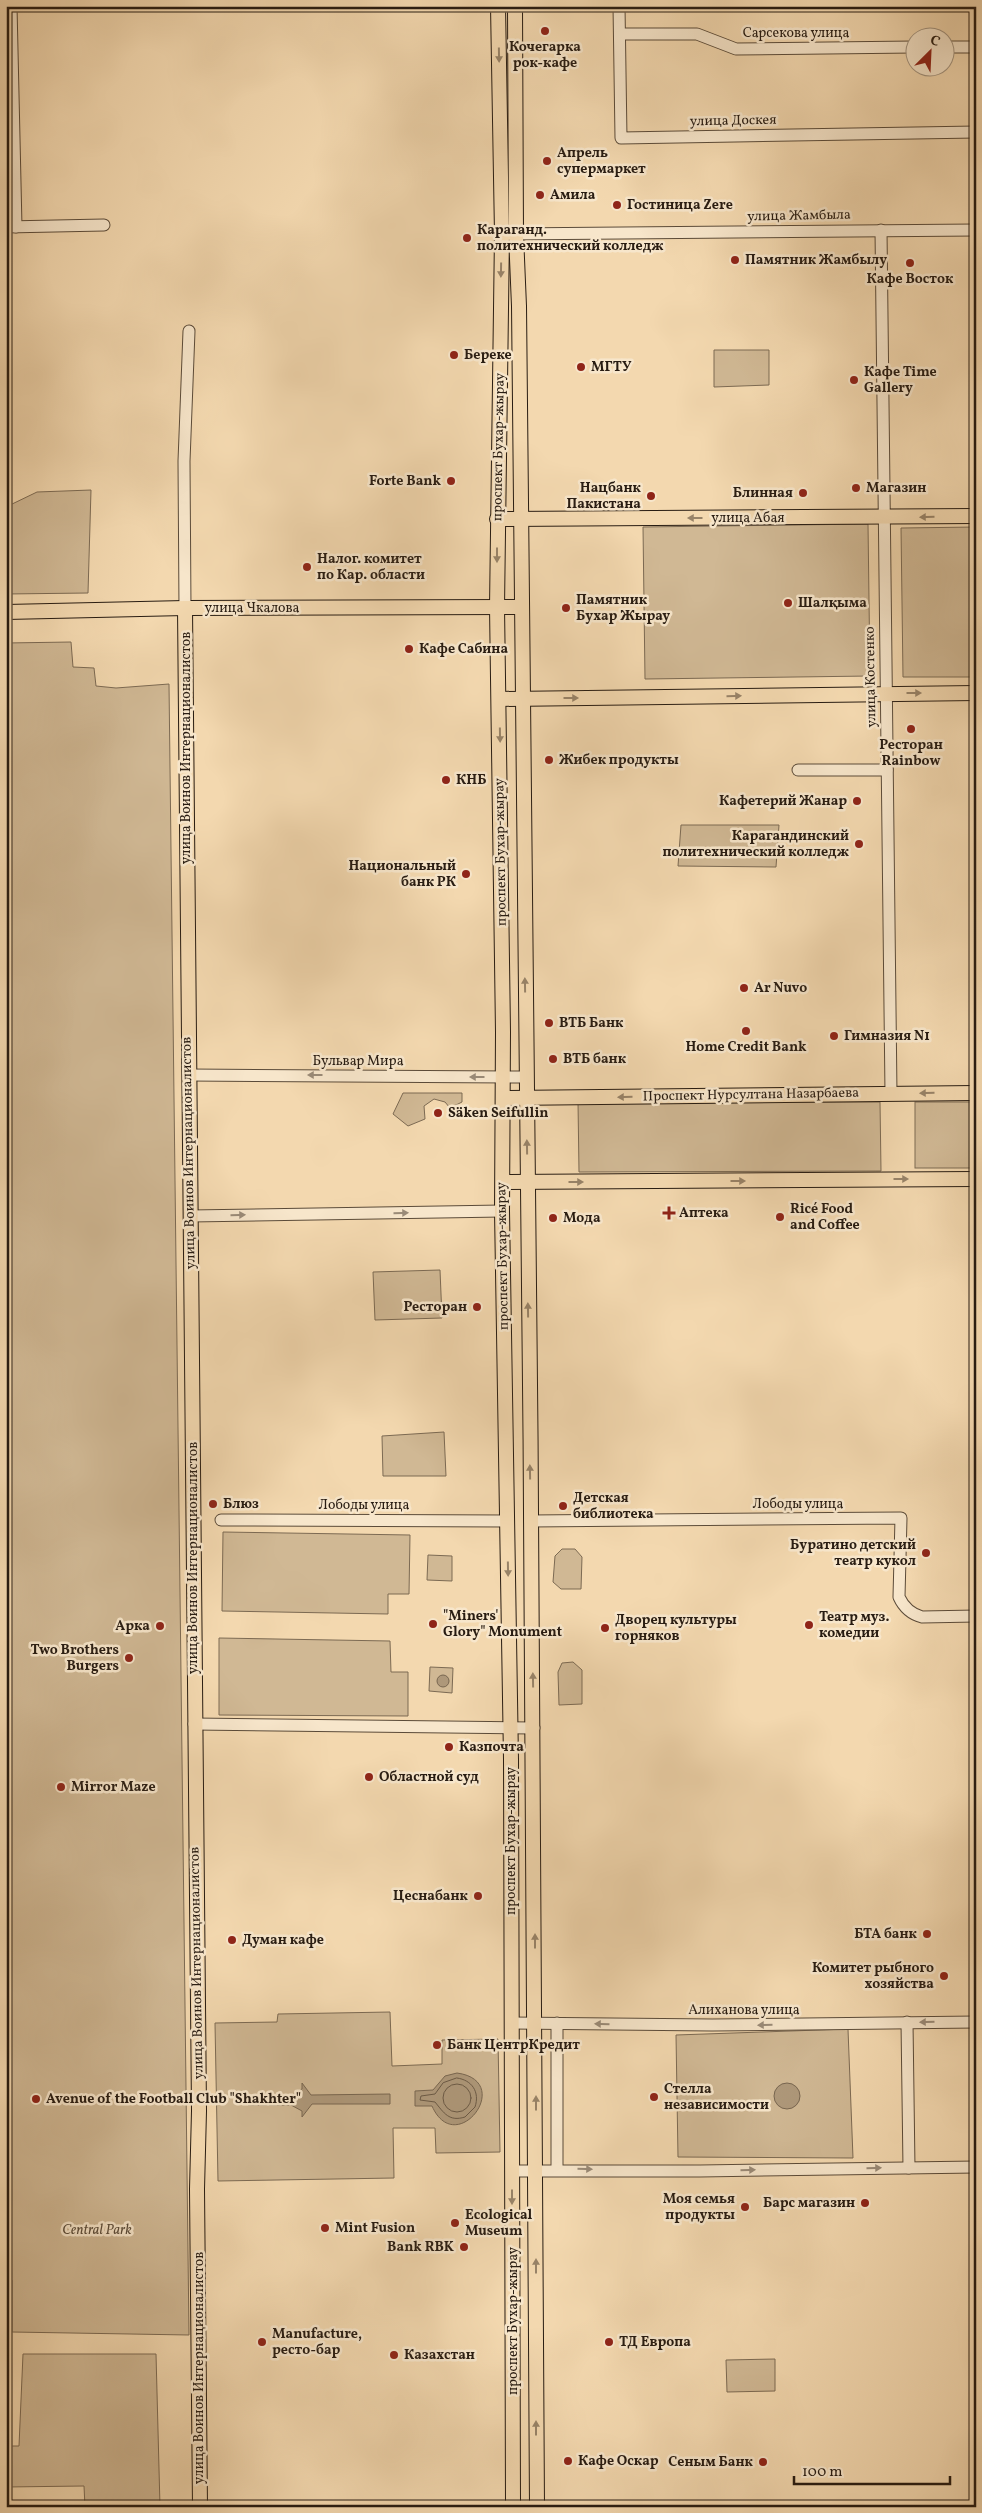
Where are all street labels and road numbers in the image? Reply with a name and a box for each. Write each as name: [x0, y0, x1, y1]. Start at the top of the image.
street label: Сарсекова улица: [743, 24, 849, 43]
street label: улица Доскея: [689, 111, 777, 131]
street label: улица Жамбыла: [747, 206, 851, 226]
street label: проспект Бухар-жырау: [488, 372, 510, 521]
street label: улица Абая: [711, 509, 785, 528]
street label: улица Чкалова: [204, 599, 300, 618]
street label: улица Костенко: [861, 626, 881, 728]
street label: улица Воинов Интернационалистов: [177, 632, 196, 864]
street label: проспект Бухар-жырау: [490, 777, 512, 926]
street label: улица Воинов Интернационалистов: [177, 1036, 201, 1270]
street label: Бульвар Мира: [312, 1052, 404, 1071]
street label: Проспект Нурсултана Назарбаева: [643, 1084, 859, 1106]
street label: проспект Бухар-жырау: [492, 1181, 514, 1330]
street label: улица Воинов Интернационалистов: [184, 1442, 203, 1674]
street label: Лободы улица: [753, 1495, 843, 1514]
street label: Лободы улица: [319, 1496, 409, 1515]
street label: проспект Бухар-жырау: [502, 1766, 521, 1915]
street label: улица Воинов Интернационалистов: [185, 1846, 209, 2080]
street label: Алиханова улица: [688, 2001, 800, 2020]
street label: проспект Бухар-жырау: [504, 2246, 523, 2395]
street label: улица Воинов Интернационалистов: [190, 2252, 209, 2484]

